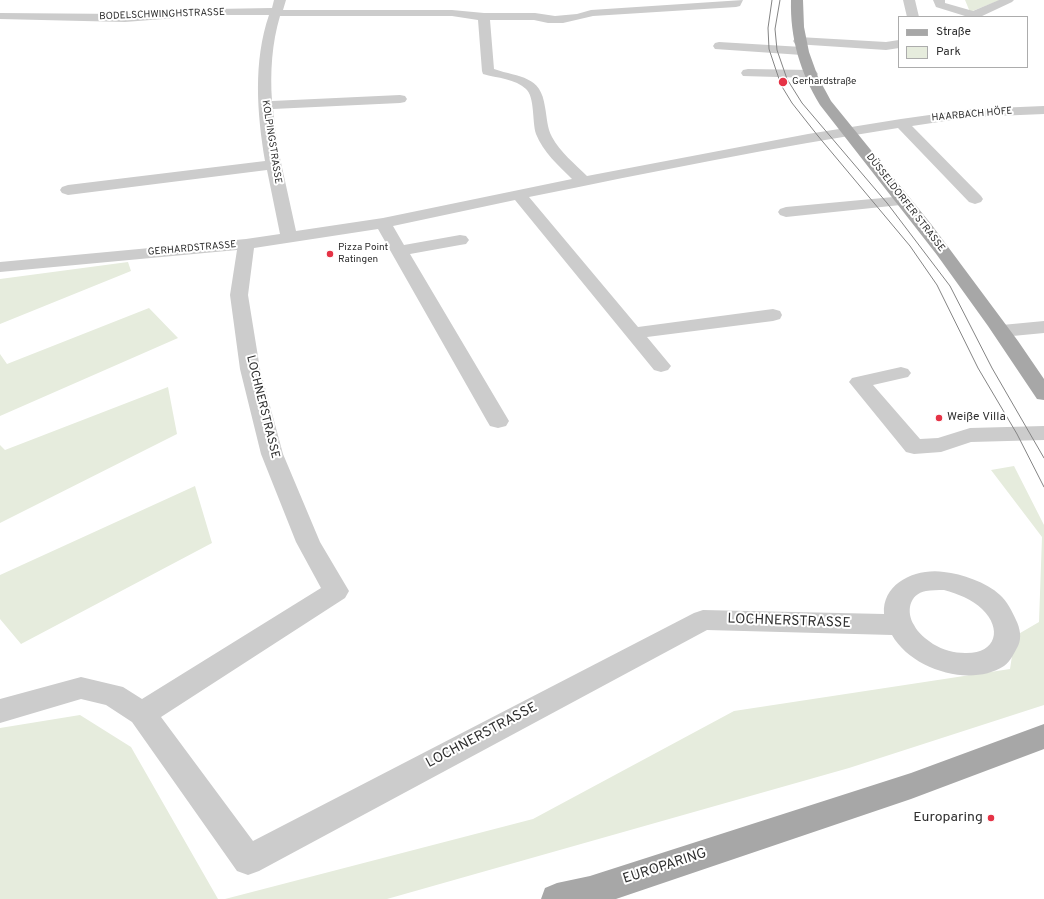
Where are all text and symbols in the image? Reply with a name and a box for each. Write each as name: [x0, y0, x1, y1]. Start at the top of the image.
street label: BODELSCHWINGHSTRASSE: [99, 7, 225, 23]
legend: [898, 16, 1028, 68]
text: Straße: [936, 24, 971, 40]
text: Park: [936, 44, 961, 60]
marker: Gerhardstraße: [777, 76, 789, 88]
place label: Gerhardstraße: [792, 76, 856, 88]
street label: KOLPINGSTRASSE: [258, 99, 284, 185]
street label: HAARBACH HÖFE: [931, 105, 1013, 125]
street label: DÜSSELDORFER STRASSE: [863, 152, 947, 254]
street label: GERHARDSTRASSE: [147, 239, 237, 259]
place label: Pizza Point Ratingen: [338, 242, 388, 266]
marker: Pizza Point Ratingen: [325, 249, 335, 259]
street label: LOCHNERSTRASSE: [242, 354, 282, 460]
place label: Weiße Villa: [947, 411, 1006, 425]
marker: Weiße Villa: [934, 413, 944, 423]
street label: LOCHNERSTRASSE: [727, 611, 851, 633]
street label: LOCHNERSTRASSE: [424, 700, 540, 772]
place label: Europaring: [913, 810, 983, 826]
marker: Europaring: [986, 813, 996, 823]
street label: EUROPARING: [621, 846, 709, 888]

